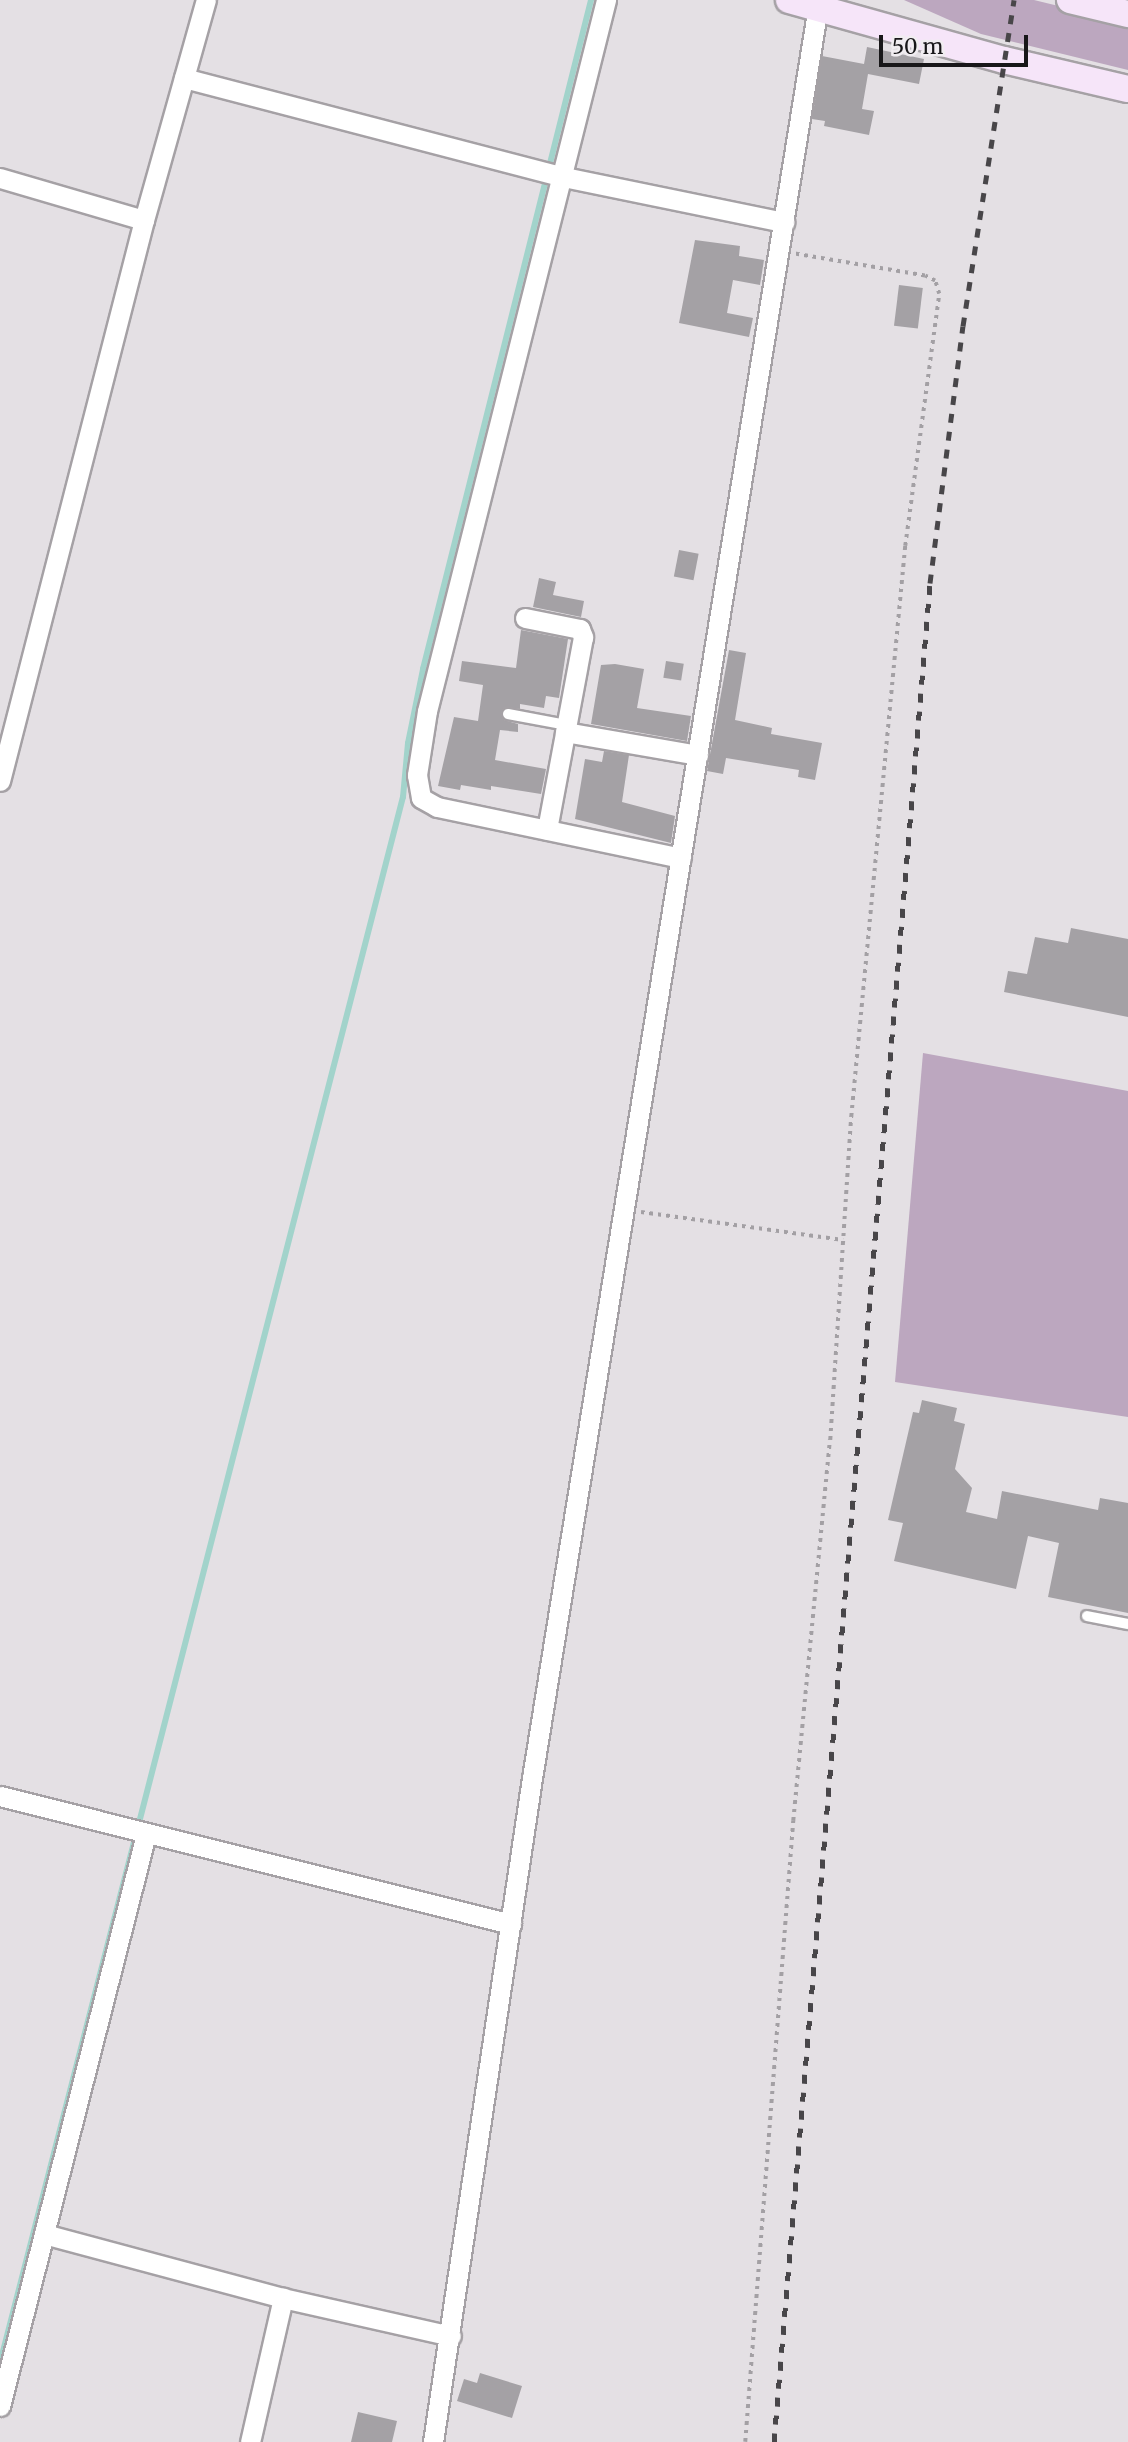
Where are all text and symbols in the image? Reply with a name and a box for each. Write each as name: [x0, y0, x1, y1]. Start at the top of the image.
scale bar: [883, 21, 1032, 65]
text: 50 m: [892, 33, 943, 60]

